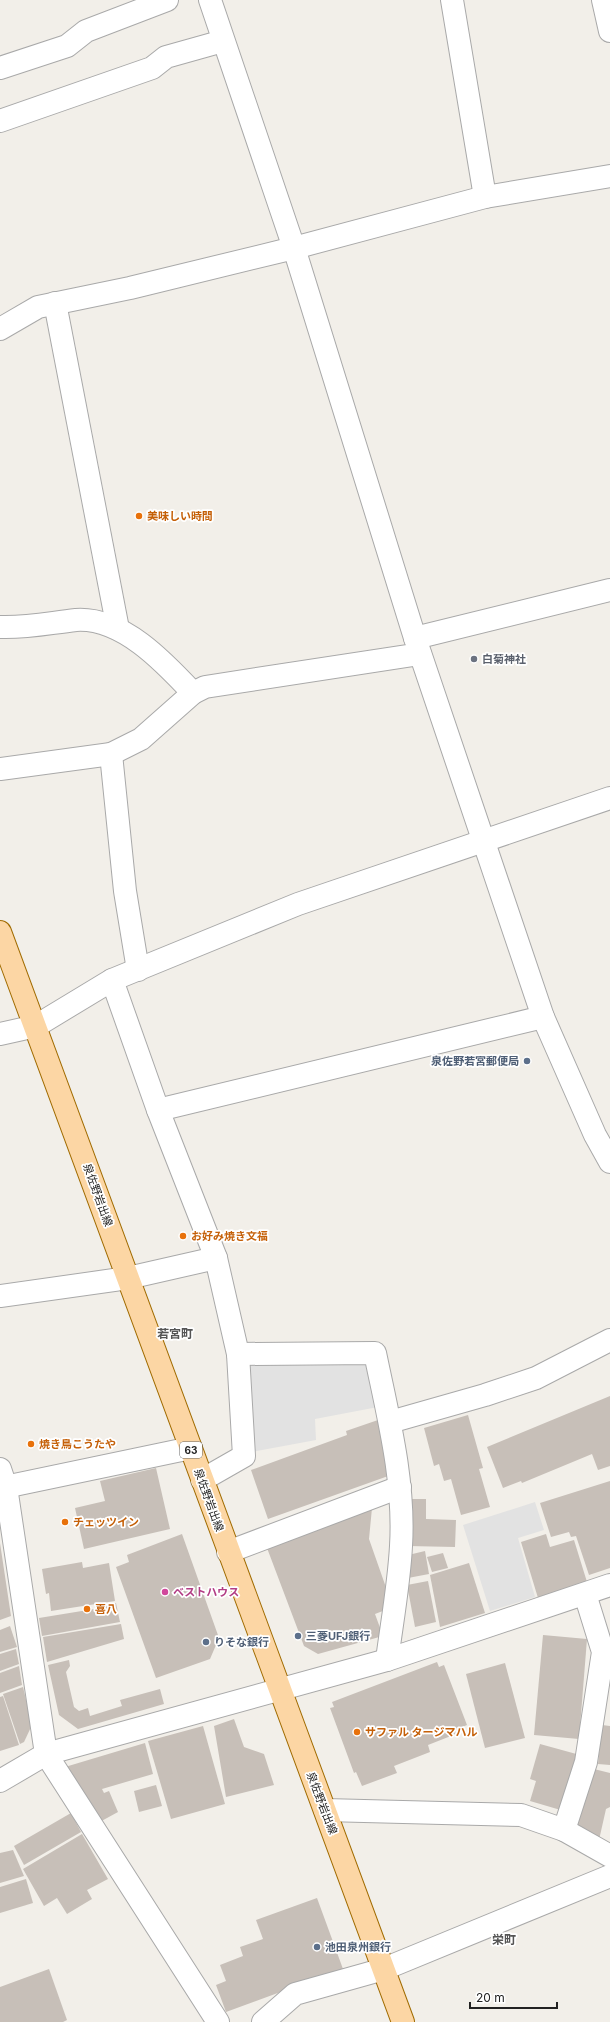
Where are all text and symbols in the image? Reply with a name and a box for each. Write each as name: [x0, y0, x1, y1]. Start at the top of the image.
place label: 美味しい時間: [147, 509, 213, 523]
marker: 美味しい時間: [134, 511, 144, 521]
place label: 白菊神社: [482, 652, 526, 666]
marker: 白菊神社: [469, 654, 479, 664]
place label: 泉佐野若宮郵便局: [431, 1054, 519, 1068]
marker: 泉佐野若宮郵便局: [522, 1056, 532, 1066]
street label: 泉佐野岩出線: [80, 1162, 116, 1228]
place label: お好み焼き文福: [191, 1229, 268, 1243]
marker: お好み焼き文福: [178, 1231, 188, 1241]
district label: 若宮町: [157, 1326, 193, 1341]
place label: 焼き鳥こうたや: [39, 1437, 116, 1451]
marker: 焼き鳥こうたや: [26, 1439, 36, 1449]
road number: 63: [180, 1442, 202, 1458]
street label: 泉佐野岩出線: [191, 1467, 227, 1533]
place label: チェッツイン: [73, 1515, 139, 1529]
marker: チェッツイン: [60, 1517, 70, 1527]
place label: ベストハウス: [173, 1585, 239, 1599]
marker: ベストハウス: [160, 1587, 170, 1597]
place label: 喜八: [95, 1602, 117, 1616]
marker: 喜八: [82, 1604, 92, 1614]
place label: 三菱UFJ銀行: [306, 1629, 370, 1643]
marker: 三菱UFJ銀行: [293, 1631, 303, 1641]
place label: りそな銀行: [214, 1635, 269, 1649]
marker: りそな銀行: [201, 1637, 211, 1647]
place label: サファル タージマハル: [365, 1725, 477, 1739]
marker: サファル タージマハル: [352, 1727, 362, 1737]
street label: 泉佐野岩出線: [304, 1770, 340, 1836]
district label: 栄町: [492, 1932, 516, 1947]
place label: 池田泉州銀行: [325, 1940, 391, 1954]
marker: 池田泉州銀行: [312, 1942, 322, 1952]
scale bar: [470, 1984, 557, 2010]
text: 20 m: [476, 1990, 505, 2005]

